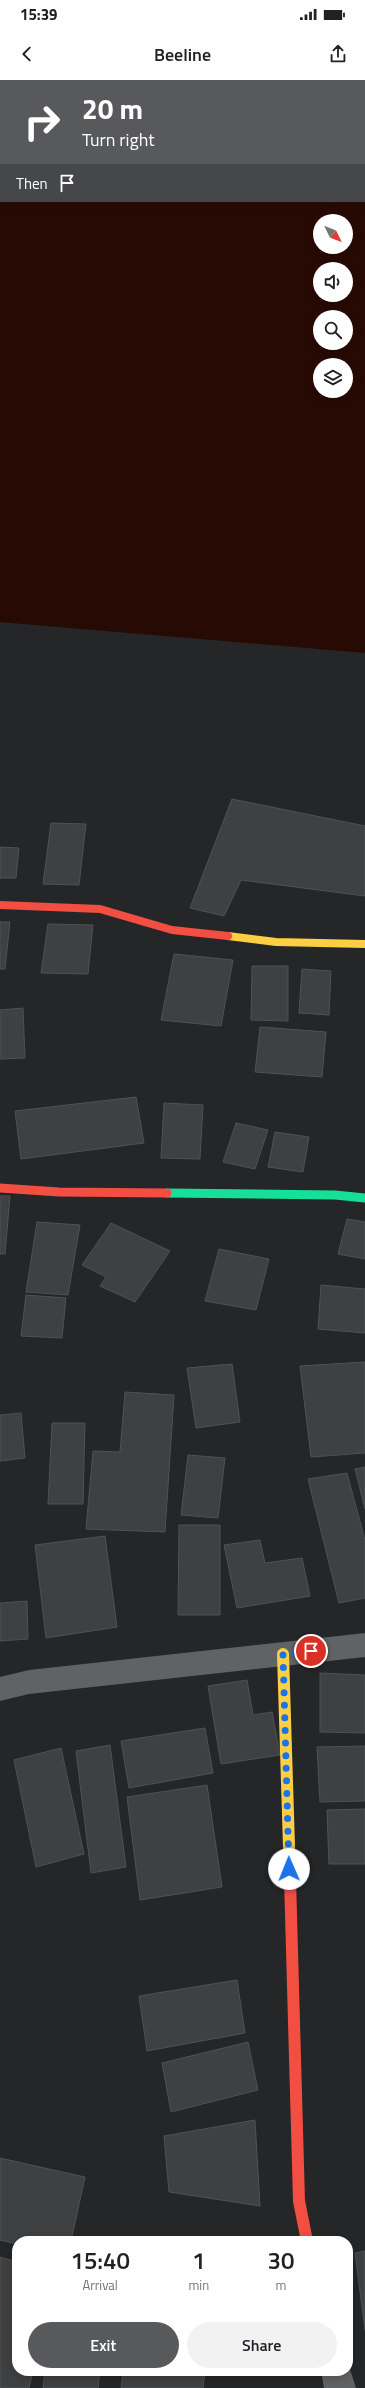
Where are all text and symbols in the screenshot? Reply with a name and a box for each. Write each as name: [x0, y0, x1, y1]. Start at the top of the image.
text: 15:39: [20, 3, 57, 26]
text: Beeline: [154, 41, 211, 68]
icon: back: [16, 43, 38, 65]
icon: share: [327, 43, 349, 65]
text: 20 m: [82, 87, 143, 130]
icon: right: [16, 96, 68, 148]
text: Turn right: [82, 126, 155, 153]
text: Then: [16, 172, 48, 195]
icon: arrive: [56, 172, 78, 194]
north arrow: [313, 214, 353, 254]
map controls: [313, 214, 353, 398]
button: sound: [313, 262, 353, 302]
button: search: [313, 310, 353, 350]
button: layers: [313, 358, 353, 398]
pin: [294, 1634, 328, 1668]
icon: arrive: [300, 1640, 322, 1662]
position arrow: [268, 1848, 310, 1890]
text: 15:40: [70, 2242, 130, 2278]
text: 1: [192, 2242, 206, 2278]
text: 30: [268, 2242, 295, 2278]
text: Arrival: [83, 2275, 118, 2295]
text: min: [188, 2275, 209, 2295]
text: m: [276, 2275, 286, 2295]
button: Exit: [28, 2322, 179, 2368]
button: Share: [187, 2322, 337, 2368]

